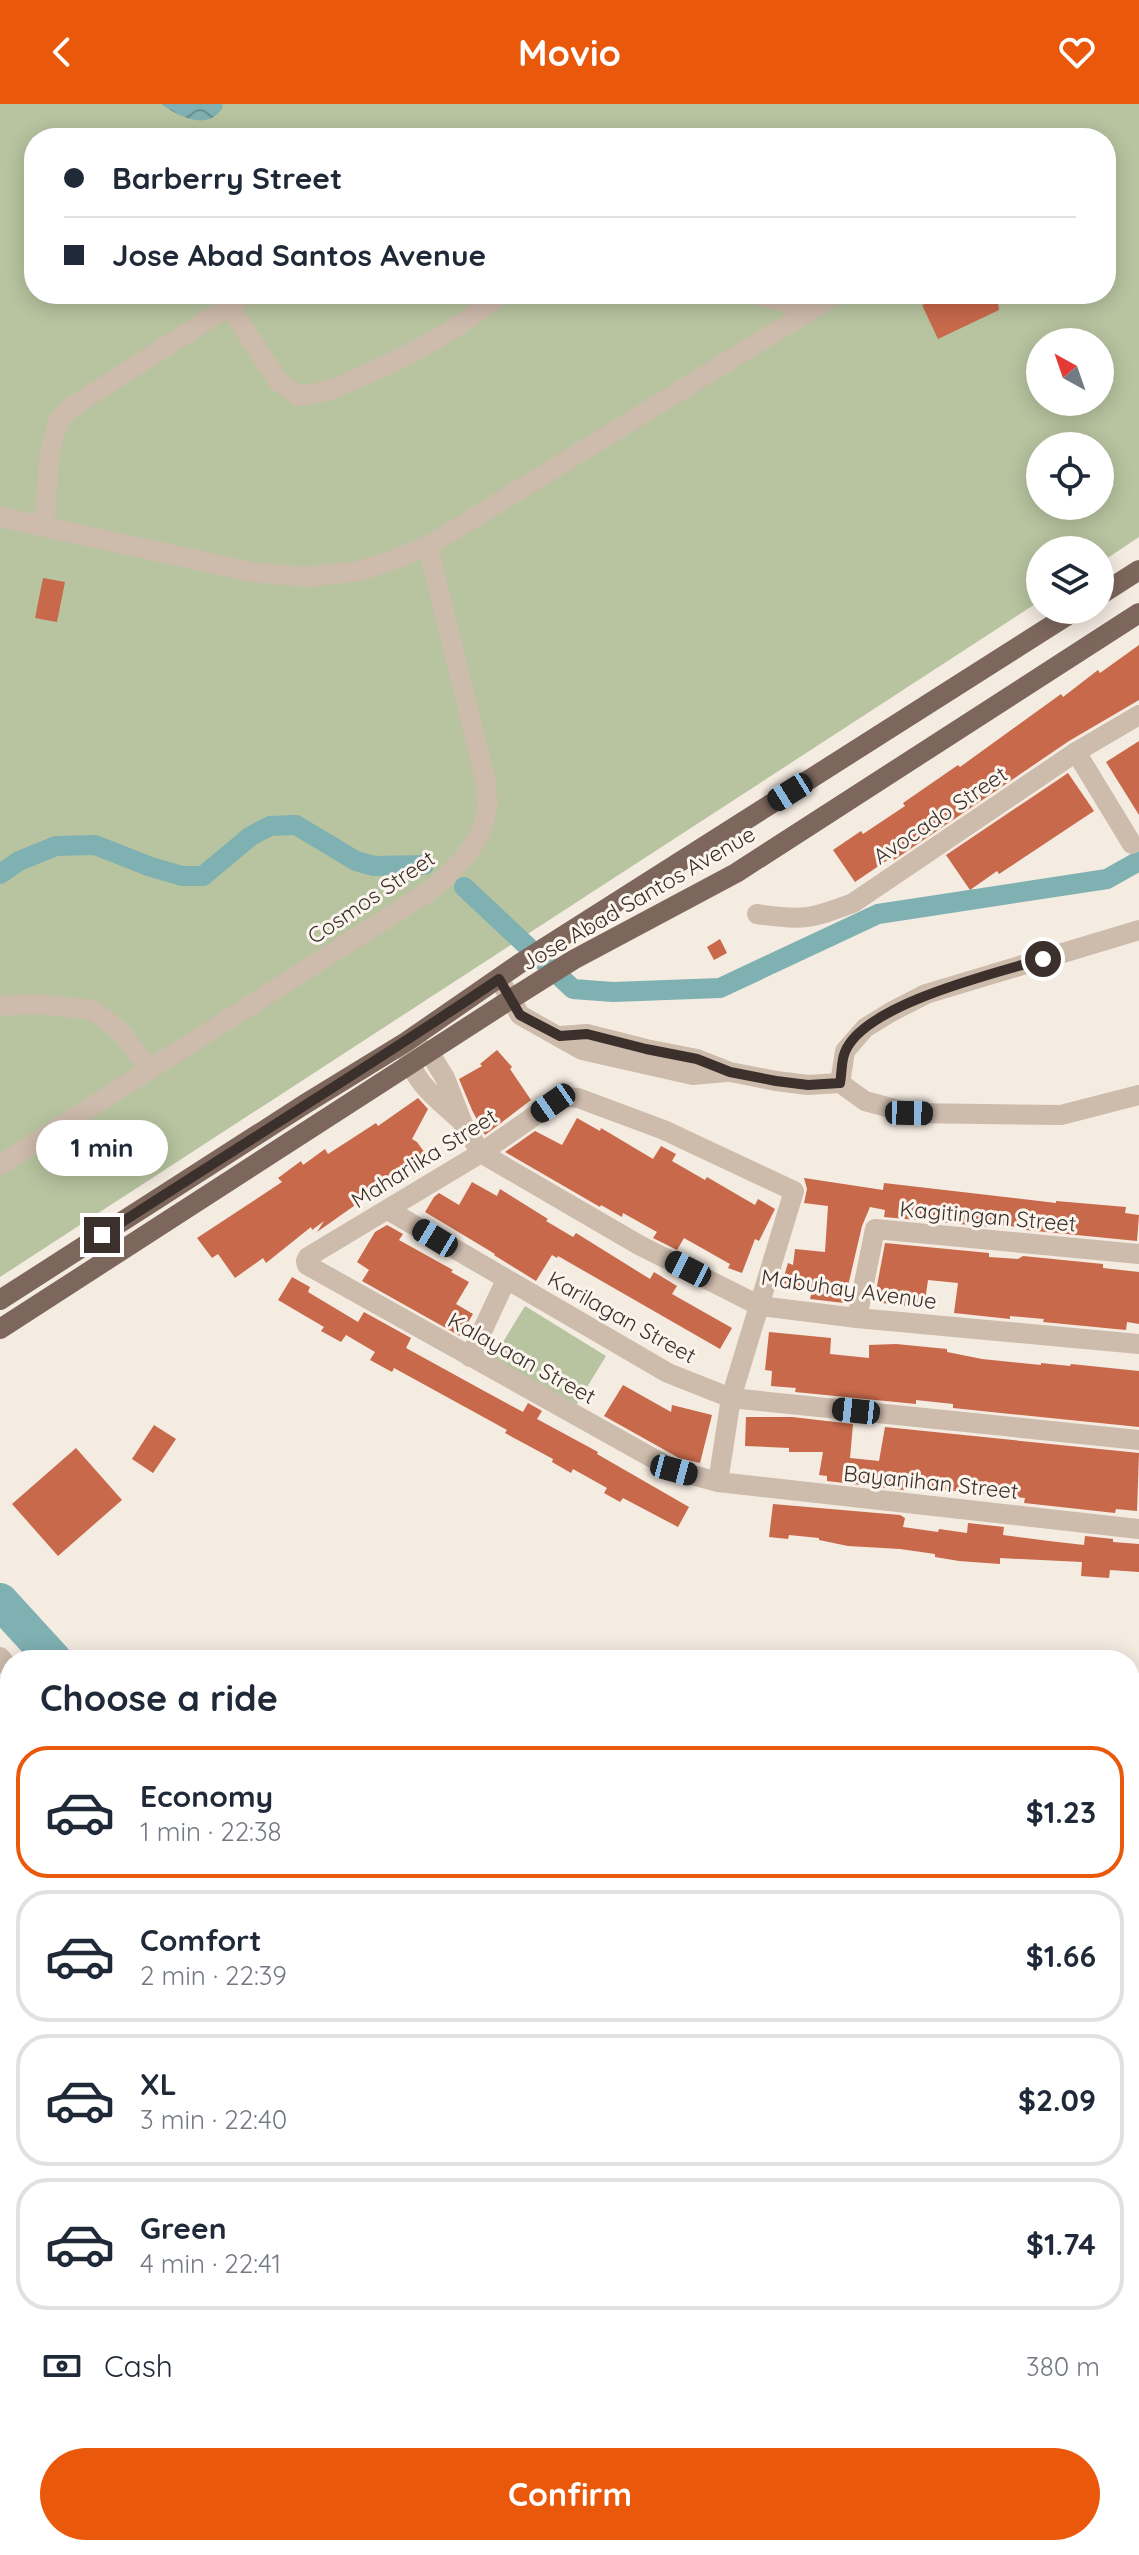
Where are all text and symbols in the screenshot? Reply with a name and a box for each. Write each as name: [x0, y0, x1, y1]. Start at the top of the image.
icon: back: [40, 30, 84, 74]
text: Movio: [518, 30, 621, 75]
icon: heart: [1055, 30, 1099, 74]
text: Barberry Street: [112, 159, 342, 197]
text: Jose Abad Santos Avenue: [112, 236, 486, 274]
north arrow: [1026, 328, 1114, 416]
map controls: [1026, 328, 1114, 624]
button: locate: [1026, 432, 1114, 520]
button: layers: [1026, 536, 1114, 624]
street label: Avocado Street: [868, 760, 1012, 870]
car: [763, 769, 817, 815]
street label: Jose Abad Santos Avenue: [516, 820, 760, 976]
street label: Cosmos Street: [302, 844, 440, 950]
route start: [1025, 941, 1061, 977]
car: [526, 1079, 580, 1127]
car: [885, 1101, 933, 1125]
street label: Maharlika Street: [346, 1102, 502, 1214]
callout: 1 min: [36, 1119, 168, 1175]
text: 1 min: [71, 1131, 134, 1164]
street label: Kagitingan Street: [898, 1194, 1078, 1238]
car: [408, 1215, 462, 1261]
route end: [84, 1217, 120, 1253]
car: [661, 1247, 715, 1291]
street label: Mabuhay Avenue: [759, 1263, 939, 1315]
street label: Karilagan Street: [543, 1265, 701, 1369]
street label: Kalayaan Street: [443, 1306, 601, 1410]
car: [831, 1397, 881, 1425]
car: [648, 1452, 700, 1488]
street label: Bayanihan Street: [842, 1459, 1020, 1505]
text: Choose a ride: [40, 1675, 278, 1720]
icon: car: [44, 1776, 116, 1848]
text: Economy: [140, 1777, 273, 1815]
text: $1.23: [1026, 1793, 1096, 1831]
text: 1 min · 22:38: [140, 1815, 282, 1848]
icon: car: [44, 1920, 116, 1992]
text: Comfort: [140, 1921, 261, 1959]
text: $1.66: [1026, 1937, 1096, 1975]
text: 2 min · 22:39: [140, 1959, 287, 1992]
icon: car: [44, 2064, 116, 2136]
text: XL: [140, 2065, 177, 2103]
text: $2.09: [1018, 2081, 1096, 2119]
text: 3 min · 22:40: [140, 2103, 287, 2136]
icon: car: [44, 2208, 116, 2280]
text: Green: [140, 2209, 227, 2247]
text: $1.74: [1026, 2225, 1096, 2263]
text: 4 min · 22:41: [140, 2247, 281, 2280]
icon: cash: [40, 2344, 84, 2388]
text: Cash: [104, 2347, 173, 2385]
text: 380 m: [1026, 2350, 1100, 2383]
button: Confirm: [40, 2448, 1100, 2540]

